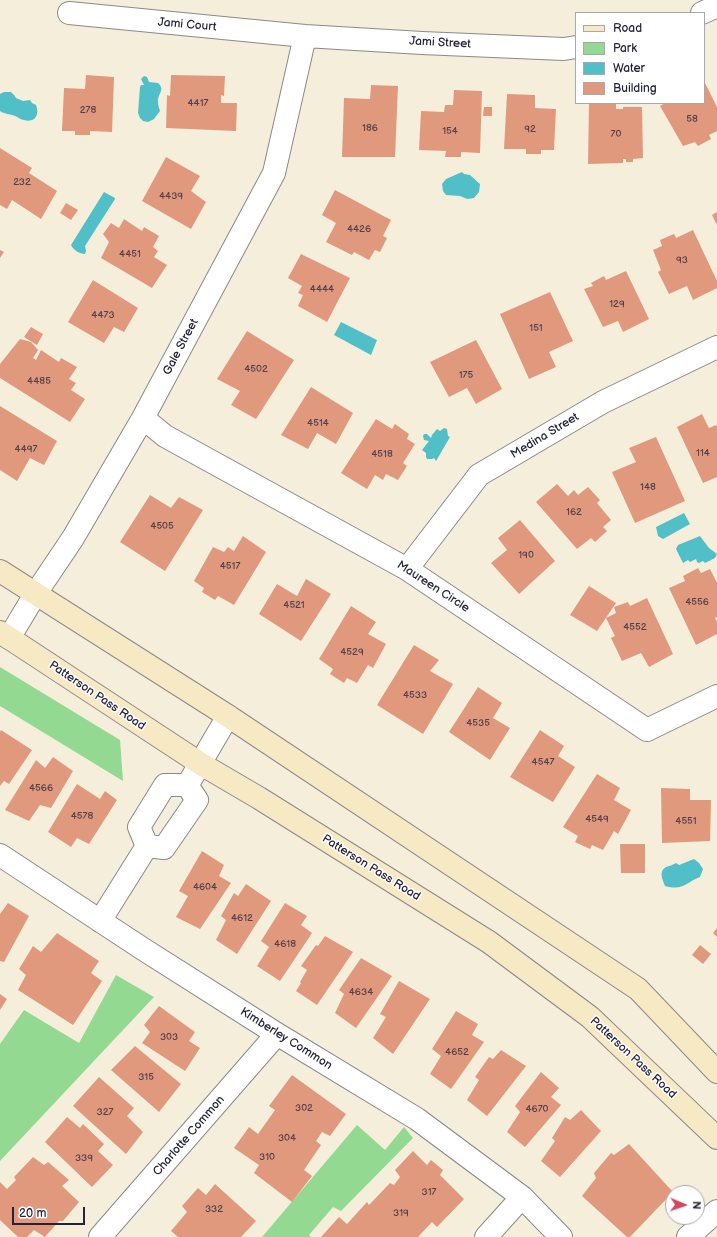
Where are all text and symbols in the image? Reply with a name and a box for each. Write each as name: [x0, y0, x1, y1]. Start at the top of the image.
legend: [575, 12, 705, 104]
street label: Jami Court: [157, 15, 217, 35]
text: Road: [613, 21, 642, 36]
street label: Jami Street: [409, 34, 471, 52]
text: Park: [613, 41, 637, 56]
text: Water: [613, 61, 645, 76]
text: Building: [613, 81, 657, 96]
house number: 4417: [188, 97, 208, 109]
house number: 278: [80, 104, 96, 116]
house number: 58: [686, 113, 698, 125]
house number: 186: [362, 122, 378, 134]
house number: 92: [524, 123, 536, 135]
house number: 154: [442, 125, 458, 137]
house number: 70: [611, 128, 621, 140]
house number: 232: [13, 176, 31, 188]
house number: 4439: [159, 190, 183, 202]
house number: 4426: [347, 223, 371, 235]
house number: 4451: [119, 248, 141, 260]
house number: 93: [676, 254, 688, 266]
house number: 4444: [310, 283, 334, 295]
house number: 129: [609, 298, 625, 310]
house number: 4473: [91, 309, 115, 321]
street label: Gale Street: [160, 316, 202, 378]
house number: 151: [529, 322, 543, 334]
house number: 4502: [244, 363, 268, 375]
house number: 175: [459, 369, 473, 381]
house number: 4485: [27, 375, 51, 387]
street label: Medina Street: [508, 410, 582, 462]
house number: 4514: [307, 417, 329, 429]
house number: 4497: [15, 443, 37, 455]
house number: 114: [696, 447, 710, 459]
house number: 4518: [371, 448, 393, 460]
house number: 148: [640, 481, 656, 493]
house number: 162: [566, 506, 582, 518]
house number: 4505: [150, 520, 174, 532]
house number: 190: [518, 549, 534, 561]
street label: Maureen Circle: [394, 558, 472, 616]
house number: 4517: [220, 560, 240, 572]
house number: 4556: [685, 596, 709, 608]
house number: 4521: [283, 599, 305, 611]
house number: 4552: [623, 621, 647, 633]
house number: 4529: [340, 646, 364, 658]
street label: Patterson Pass Road: [46, 658, 148, 734]
house number: 4533: [403, 689, 427, 701]
house number: 4535: [466, 717, 490, 729]
house number: 4547: [532, 756, 554, 768]
house number: 4566: [29, 782, 53, 794]
house number: 4578: [71, 810, 93, 822]
house number: 4549: [585, 813, 609, 825]
house number: 4551: [675, 815, 697, 827]
street label: Patterson Pass Road: [319, 832, 423, 904]
house number: 4604: [193, 881, 217, 893]
house number: 4612: [231, 912, 253, 924]
house number: 4618: [274, 938, 296, 950]
house number: 4634: [349, 986, 373, 998]
street label: Kimberley Common: [237, 1005, 335, 1073]
street label: Patterson Pass Road: [587, 1014, 679, 1102]
house number: 303: [160, 1031, 178, 1043]
house number: 4652: [445, 1046, 469, 1058]
house number: 315: [138, 1071, 154, 1083]
street label: Charlotte Common: [150, 1093, 228, 1179]
house number: 302: [295, 1102, 313, 1114]
house number: 4670: [526, 1103, 548, 1115]
house number: 327: [97, 1106, 113, 1118]
house number: 304: [278, 1132, 296, 1144]
house number: 310: [259, 1151, 275, 1163]
house number: 339: [75, 1152, 93, 1164]
north arrow: [665, 1185, 705, 1225]
house number: 317: [422, 1186, 436, 1198]
scale bar: [14, 1199, 87, 1225]
text: N: [690, 1201, 703, 1210]
house number: 332: [205, 1203, 223, 1215]
text: 20 m: [19, 1206, 46, 1221]
house number: 319: [393, 1207, 409, 1219]

